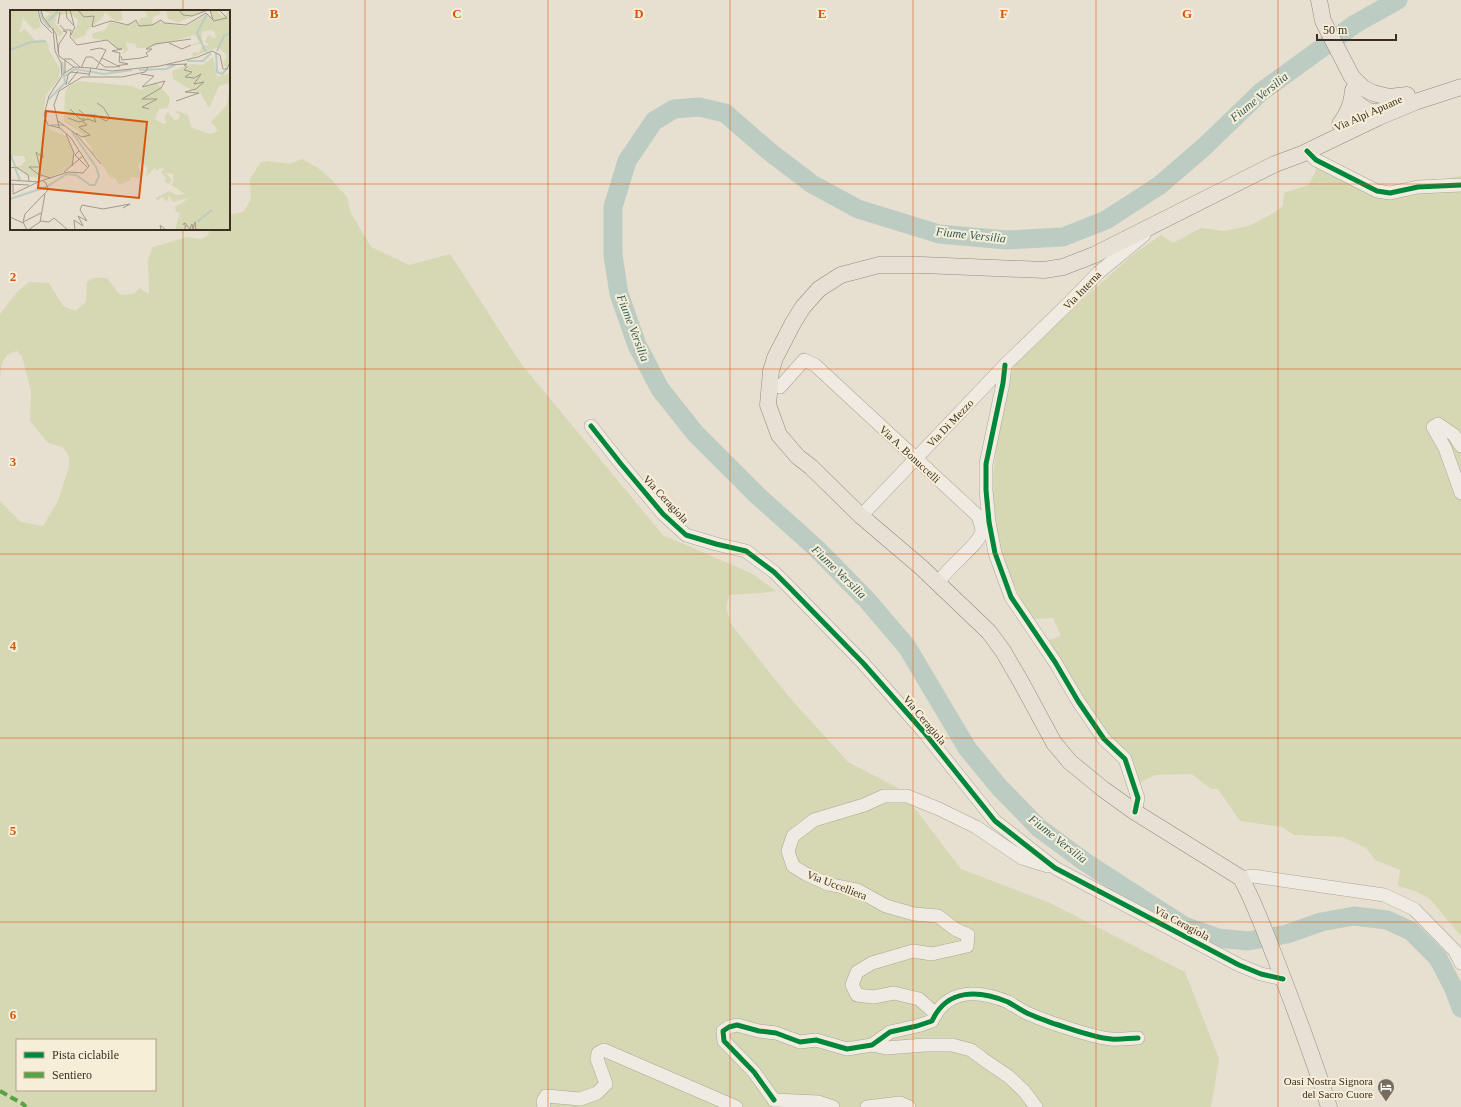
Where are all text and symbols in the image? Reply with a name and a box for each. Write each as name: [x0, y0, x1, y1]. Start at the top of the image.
text: B: [270, 6, 279, 21]
text: C: [452, 6, 462, 21]
text: D: [634, 6, 644, 21]
text: E: [818, 6, 826, 21]
text: F: [1000, 6, 1008, 21]
text: G: [1182, 6, 1192, 21]
inset map: [10, 10, 230, 230]
scale bar: [1317, 16, 1396, 42]
text: 50 m: [1323, 23, 1348, 37]
water label: Fiume Versilia: [1226, 69, 1291, 125]
street label: Via Alpi Apuane: [1332, 93, 1404, 133]
water label: Fiume Versilia: [934, 224, 1007, 246]
street label: Via Interna: [1061, 268, 1103, 312]
text: 2: [10, 269, 16, 284]
water label: Fiume Versilia: [614, 292, 652, 363]
street label: Via Di Mezzo: [924, 396, 976, 449]
street label: Via A. Bonuccelli: [877, 423, 943, 485]
text: 3: [10, 454, 17, 469]
street label: Via Ceragiola: [641, 473, 691, 525]
water label: Fiume Versilia: [808, 542, 869, 601]
text: 4: [10, 638, 17, 653]
street label: Via Ceragiola: [901, 693, 949, 747]
water label: Fiume Versilia: [1025, 811, 1090, 866]
text: 5: [10, 823, 17, 838]
street label: Via Uccelliera: [805, 868, 869, 902]
street label: Via Ceragiola: [1152, 903, 1212, 943]
text: 6: [10, 1007, 17, 1022]
legend: [16, 1039, 156, 1091]
text: Pista ciclabile: [52, 1048, 119, 1062]
text: Sentiero: [52, 1068, 92, 1082]
place label: Oasi Nostra Signora del Sacro Cuore: [1284, 1075, 1373, 1100]
hotel icon: Oasi Nostra Signora del Sacro Cuore: [1376, 1077, 1396, 1102]

